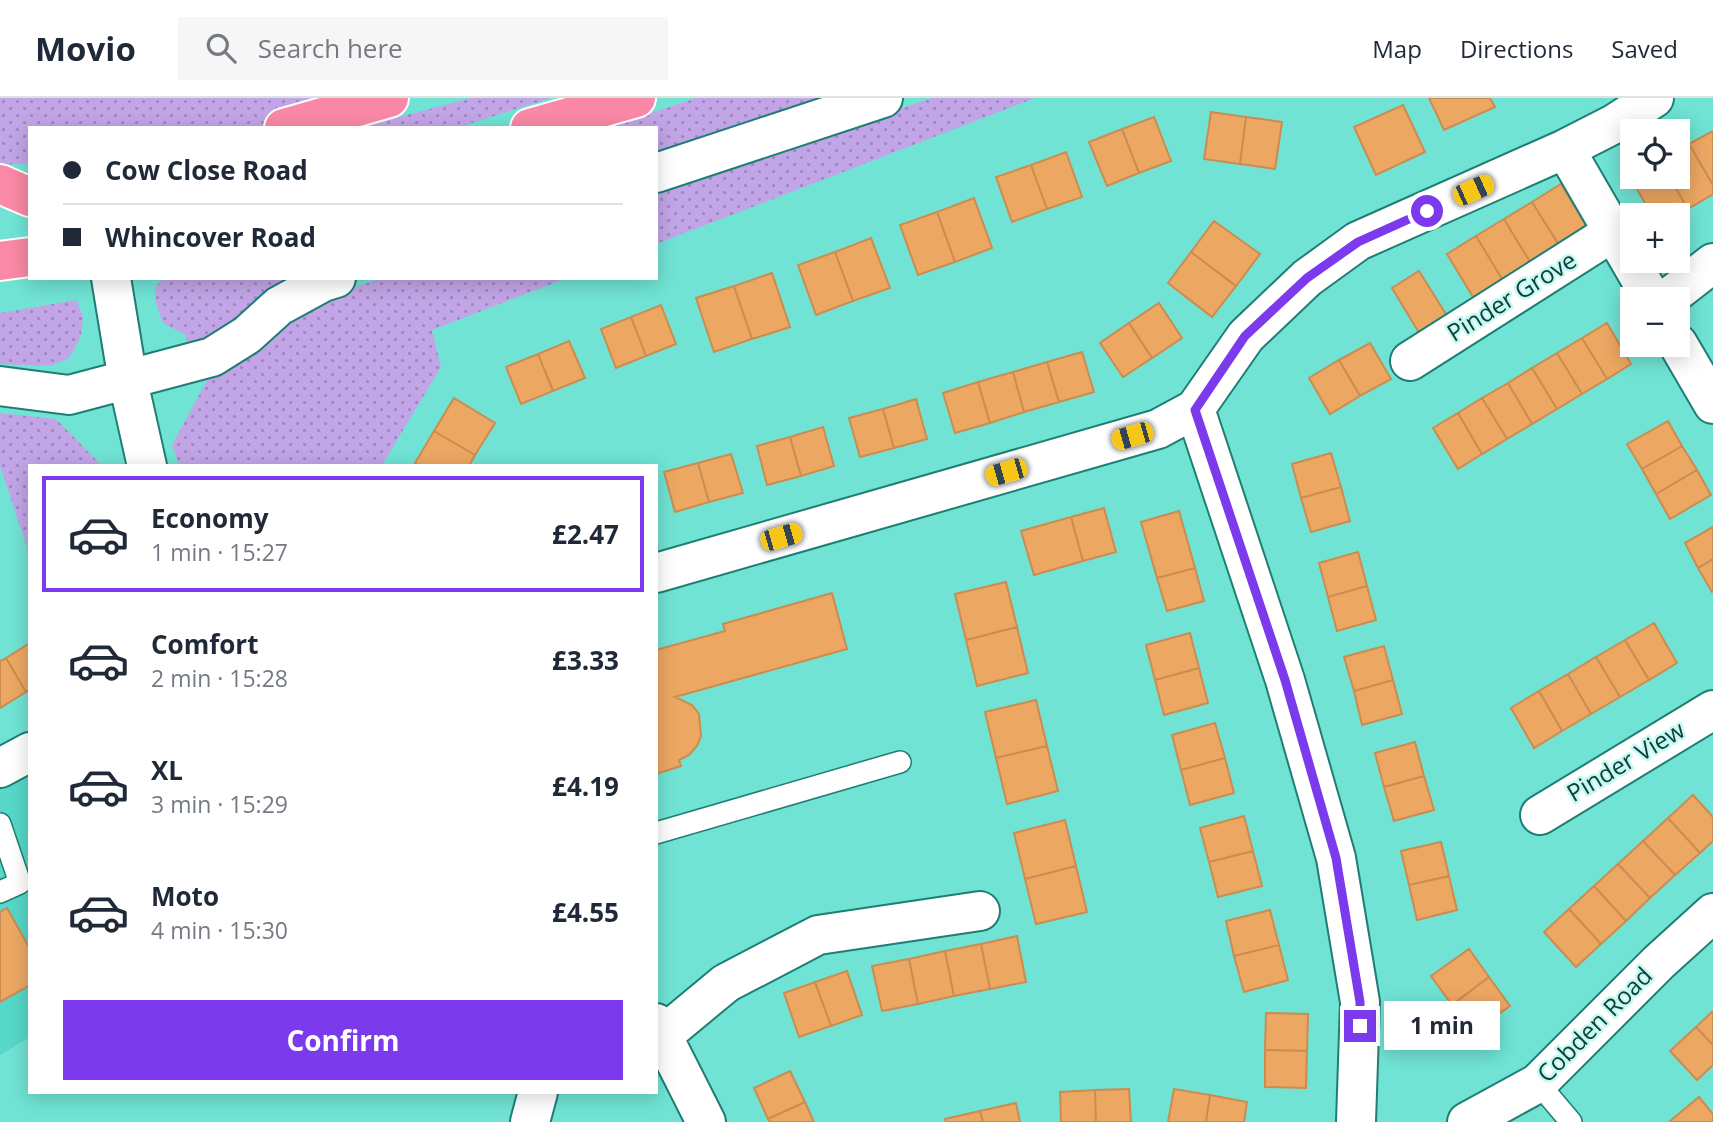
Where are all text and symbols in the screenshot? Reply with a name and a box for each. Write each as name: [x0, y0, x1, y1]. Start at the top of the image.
search box: [178, 17, 668, 80]
text: Movio: [35, 26, 136, 71]
icon: search: [202, 29, 240, 67]
text: Search here: [258, 30, 403, 66]
text: Map: [1372, 32, 1422, 65]
text: Directions: [1460, 32, 1573, 65]
text: Saved: [1611, 32, 1678, 65]
map controls: [1620, 119, 1690, 357]
button: locate: [1620, 119, 1690, 189]
text: Cow Close Road: [105, 152, 308, 188]
car: [1450, 172, 1497, 208]
route start: [1411, 195, 1443, 227]
button: +: [1620, 203, 1690, 273]
text: Whincover Road: [105, 219, 316, 255]
street label: Pinder Grove: [1440, 243, 1582, 349]
button: −: [1620, 287, 1690, 357]
car: [1109, 420, 1156, 452]
car: [983, 456, 1030, 488]
text: Economy: [151, 500, 269, 536]
icon: car: [67, 503, 130, 566]
text: £2.47: [552, 516, 619, 552]
car: [758, 521, 805, 553]
text: 1 min · 15:27: [151, 536, 288, 568]
text: Comfort: [151, 626, 258, 662]
icon: car: [67, 629, 130, 692]
text: £3.33: [552, 642, 619, 678]
text: 2 min · 15:28: [151, 662, 288, 694]
street label: Pinder View: [1560, 712, 1691, 809]
text: XL: [151, 752, 183, 788]
icon: car: [67, 755, 130, 818]
text: £4.19: [552, 768, 619, 804]
text: 3 min · 15:29: [151, 788, 288, 820]
text: Moto: [151, 878, 219, 914]
icon: car: [67, 881, 130, 944]
text: £4.55: [552, 894, 619, 930]
text: 4 min · 15:30: [151, 914, 288, 946]
street label: Cobden Road: [1529, 959, 1659, 1089]
button: Confirm: [63, 1000, 623, 1080]
callout: 1 min: [1384, 1002, 1500, 1051]
text: 1 min: [1410, 1009, 1474, 1041]
route end: [1344, 1010, 1376, 1042]

